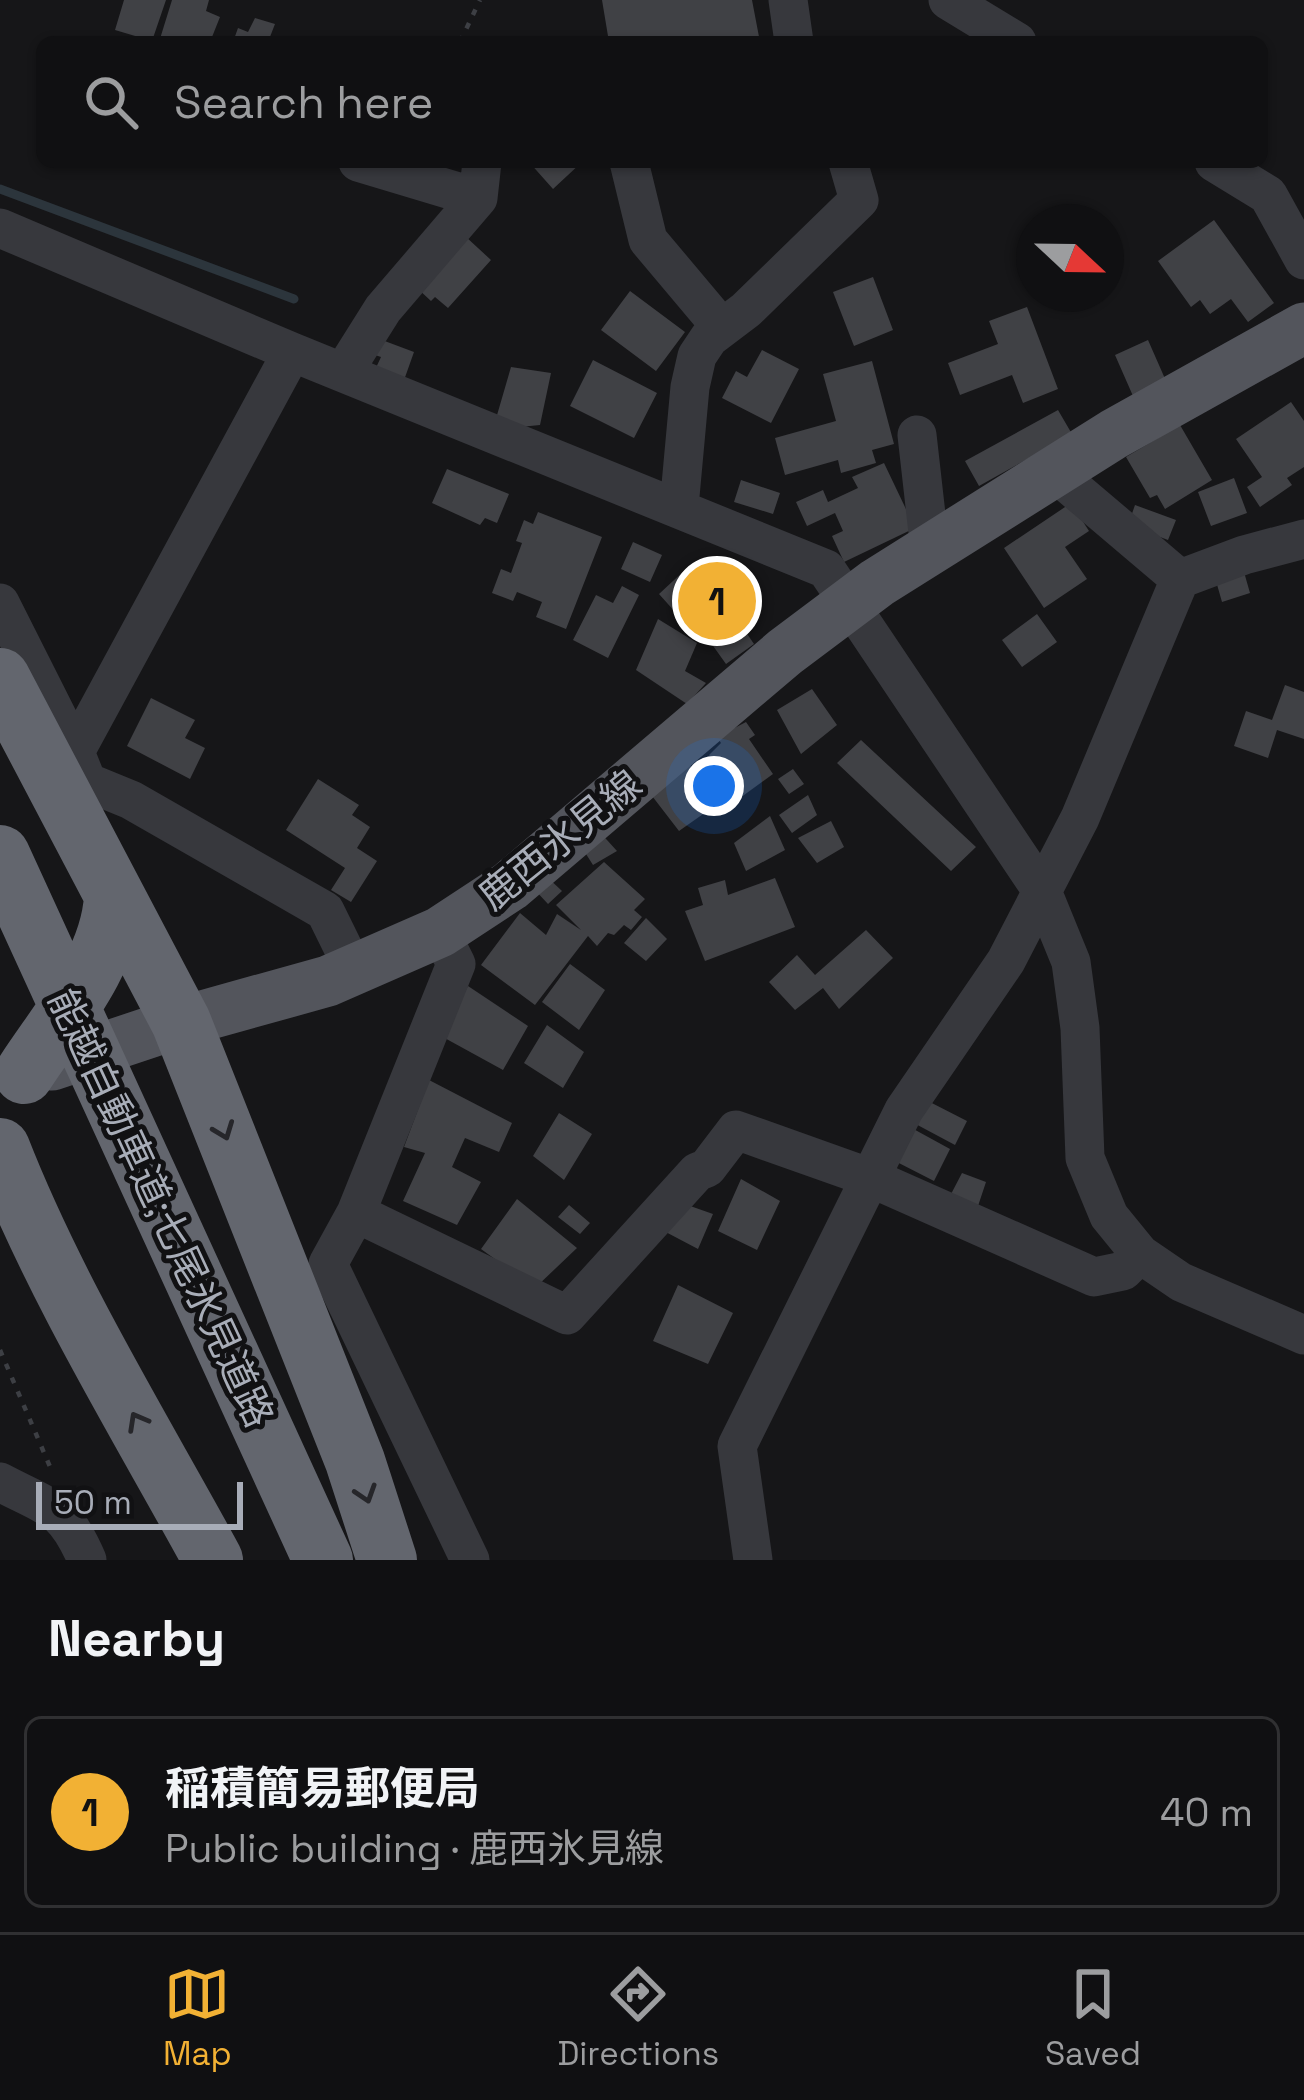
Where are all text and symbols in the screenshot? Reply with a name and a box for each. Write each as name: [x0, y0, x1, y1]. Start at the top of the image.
search box: [36, 36, 1268, 168]
icon: search: [78, 69, 144, 135]
text: Search here: [174, 74, 433, 131]
north arrow: [1016, 204, 1124, 312]
pin: 1: [678, 556, 756, 646]
your location: [684, 756, 744, 816]
street label: 鹿西氷見線: [469, 760, 651, 920]
street label: 能越自動車道;七尾氷見道路: [38, 981, 284, 1435]
one-way arrow: [209, 1120, 234, 1141]
one-way arrow: [128, 1412, 151, 1433]
scale bar: [36, 1476, 243, 1529]
text: 50 m: [54, 1482, 132, 1524]
one-way arrow: [351, 1483, 376, 1504]
text: Nearby: [48, 1606, 225, 1671]
text: 稲積簡易郵便局: [165, 1760, 480, 1817]
text: 1: [81, 1788, 99, 1837]
text: 40 m: [1160, 1788, 1253, 1837]
text: Public building · 鹿西氷見線: [165, 1824, 664, 1873]
tab: Map: [163, 1961, 232, 2075]
tab: Directions: [557, 1961, 719, 2075]
tab: Saved: [1045, 1961, 1141, 2075]

